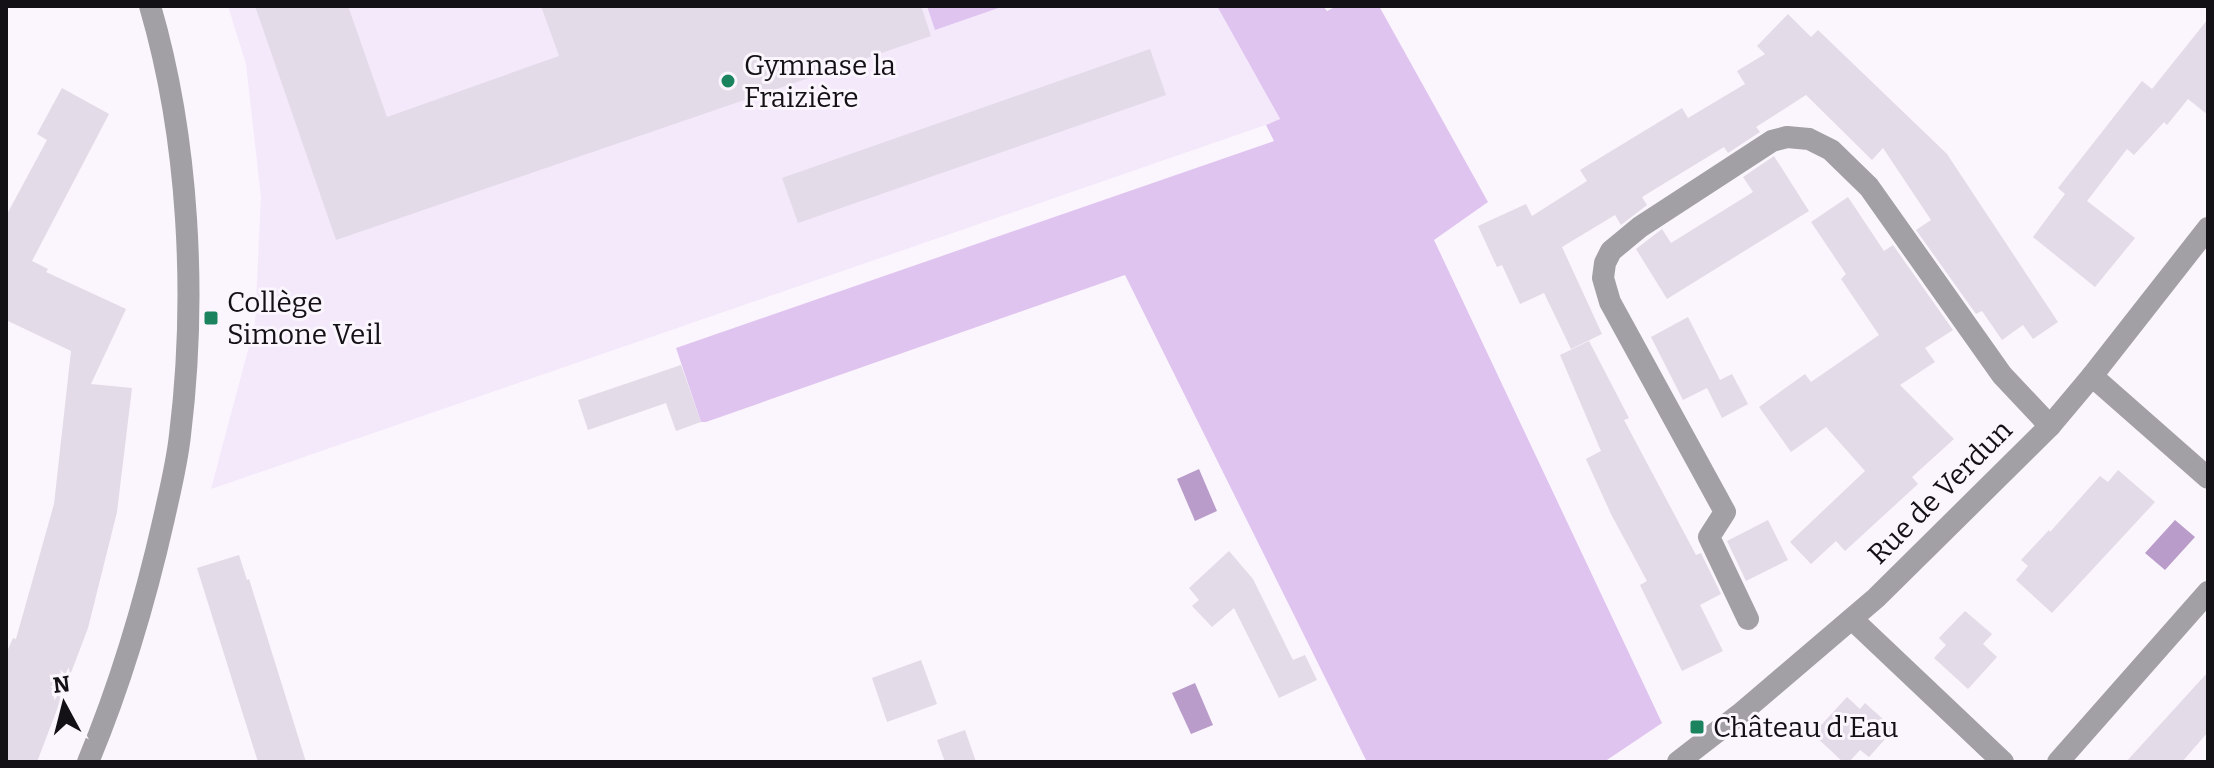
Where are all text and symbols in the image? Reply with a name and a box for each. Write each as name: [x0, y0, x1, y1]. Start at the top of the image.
place label: Gymnase la Fraizière: [744, 49, 896, 114]
marker: Gymnase la Fraizière: [719, 72, 737, 90]
place label: Collège Simone Veil: [227, 286, 382, 351]
marker: Collège Simone Veil: [202, 309, 220, 327]
street label: Rue de Verdun: [1861, 413, 2019, 571]
north arrow: [24, 664, 104, 744]
text: N: [52, 670, 72, 699]
place label: Château d'Eau: [1713, 711, 1898, 744]
marker: Château d'Eau: [1688, 718, 1706, 736]

